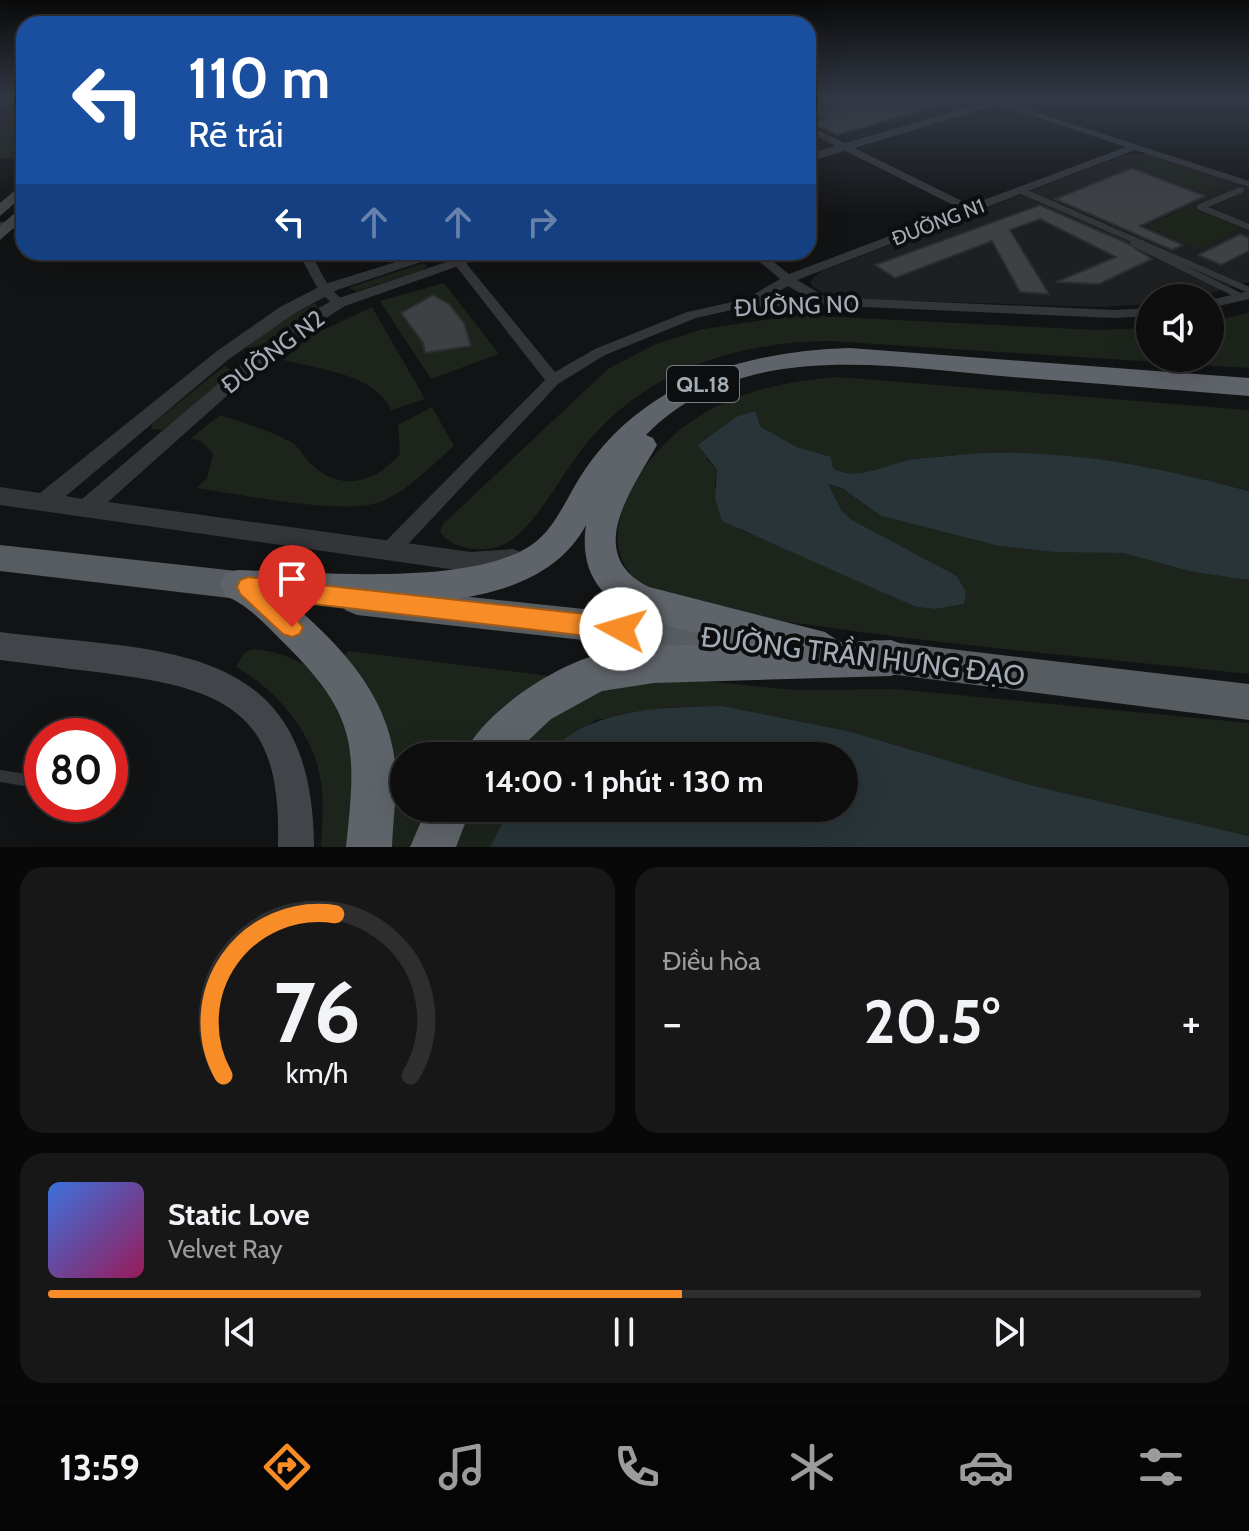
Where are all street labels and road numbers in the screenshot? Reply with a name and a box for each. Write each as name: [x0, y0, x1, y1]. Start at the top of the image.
street label: ĐƯỜNG N1: [888, 193, 988, 251]
street label: ĐƯỜNG N0: [734, 289, 860, 322]
street label: ĐƯỜNG N2: [216, 304, 330, 400]
road number: QL.18: [667, 366, 739, 402]
street label: ĐƯỜNG TRẦN HƯNG ĐẠO: [699, 617, 1027, 693]

